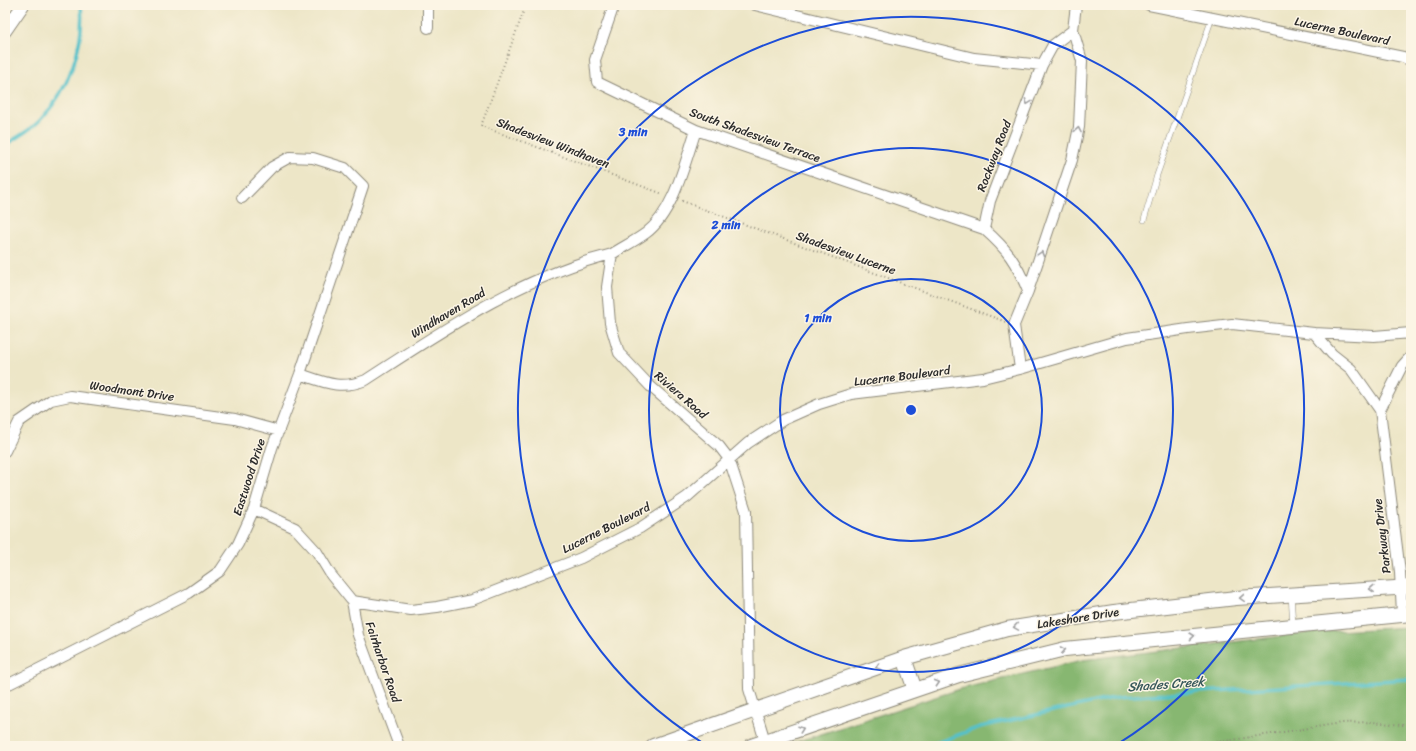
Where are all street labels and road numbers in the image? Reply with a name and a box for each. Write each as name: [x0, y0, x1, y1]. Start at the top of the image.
street label: Lucerne Boulevard: [1292, 10, 1393, 52]
street label: South Shadesview Terrace: [686, 101, 824, 169]
street label: Shadesview Windhaven: [493, 111, 613, 175]
street label: Rockway Road: [970, 116, 1018, 195]
street label: Shadesview Lucerne: [793, 225, 899, 281]
street label: Windhaven Road: [406, 282, 490, 344]
street label: Lucerne Boulevard: [853, 359, 953, 393]
street label: Riviera Road: [649, 365, 713, 425]
street label: Woodmont Drive: [88, 374, 176, 408]
street label: Eastwood Drive: [226, 435, 272, 519]
street label: Lucerne Boulevard: [558, 496, 656, 560]
street label: Parkway Drive: [1366, 497, 1398, 575]
street label: Lakeshore Drive: [1035, 601, 1121, 635]
street label: Fairharbor Road: [359, 618, 407, 706]

